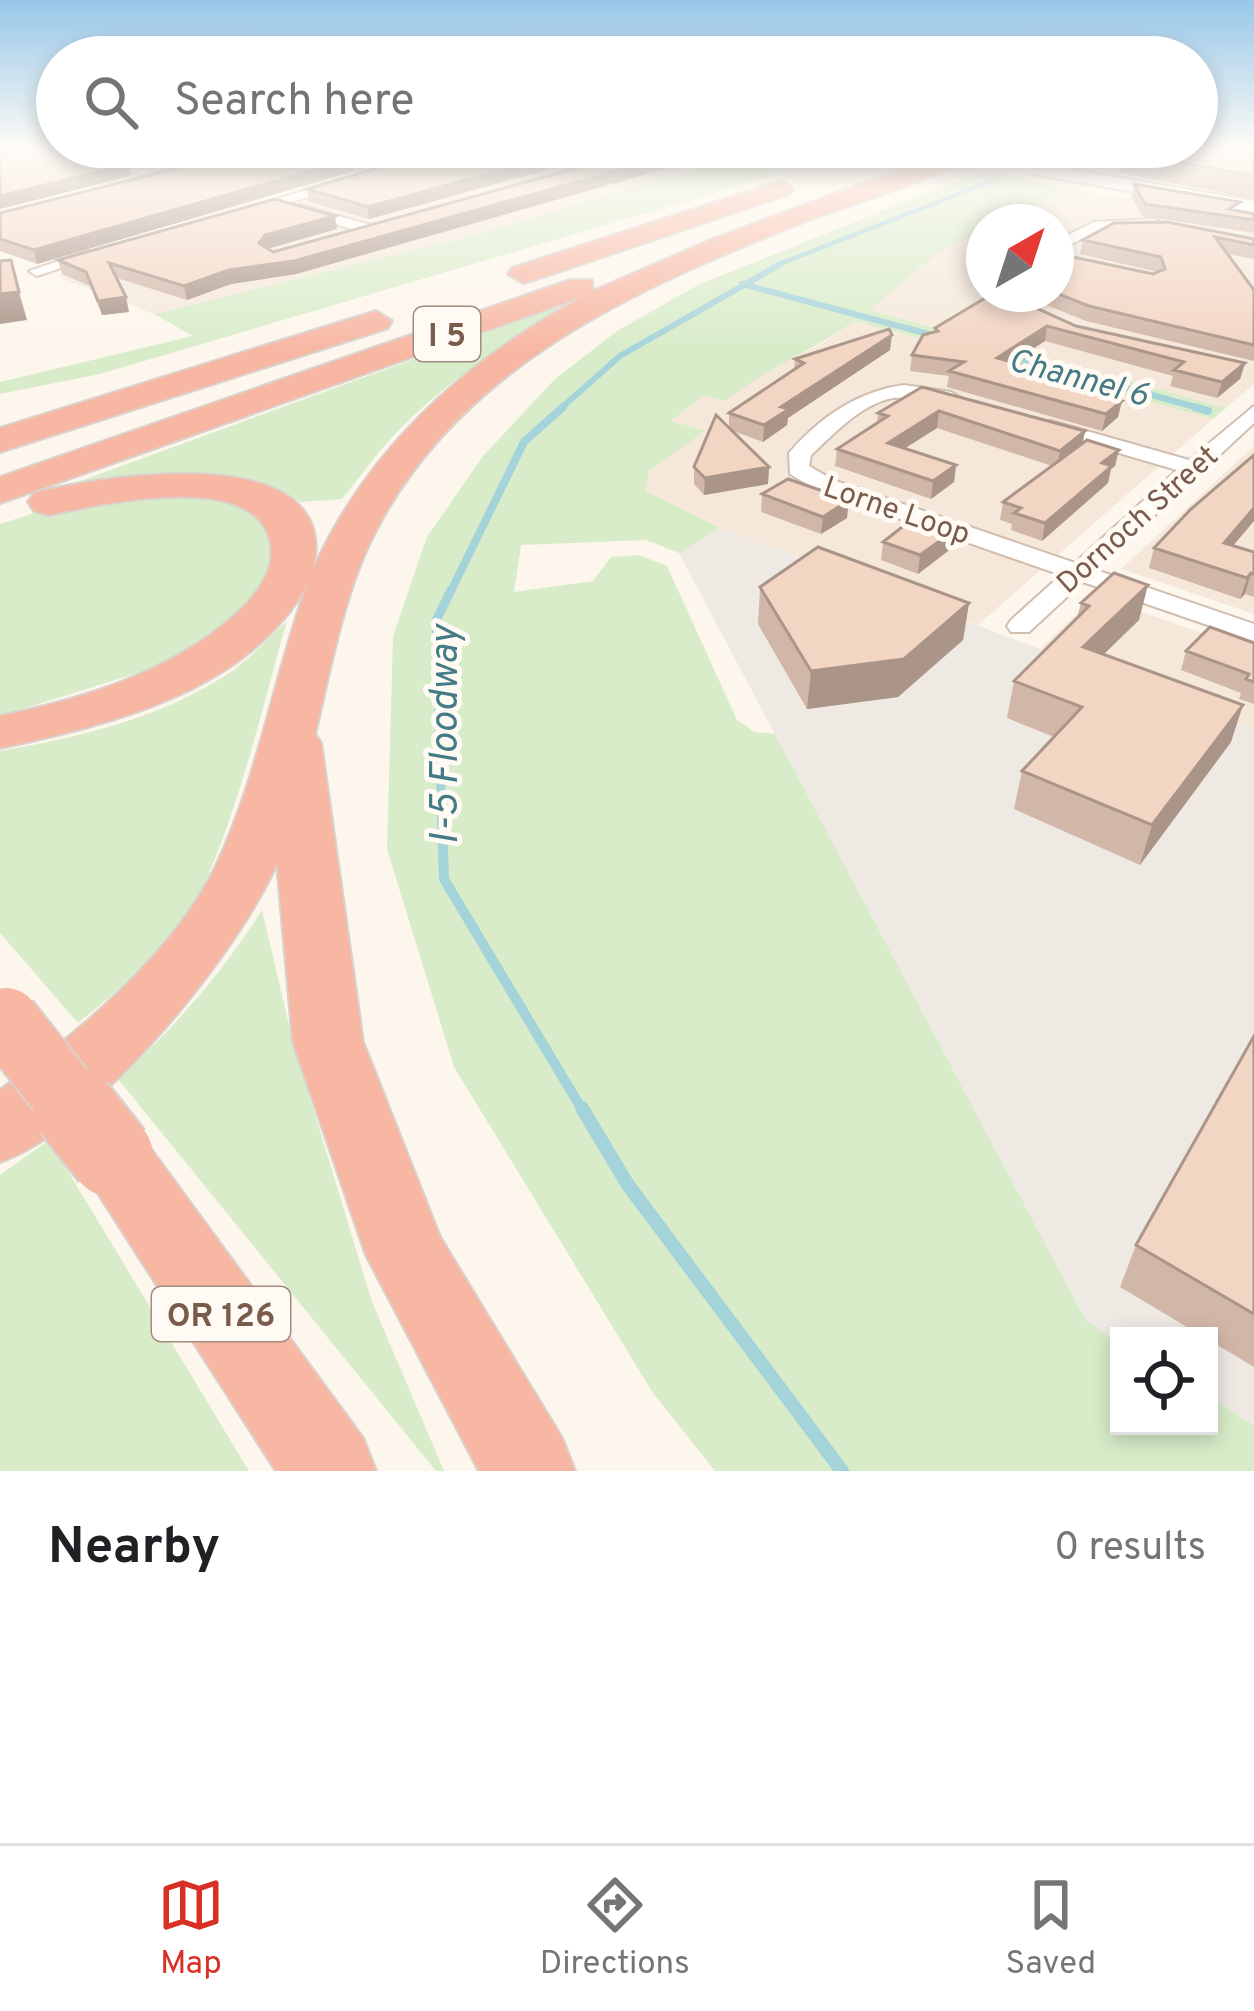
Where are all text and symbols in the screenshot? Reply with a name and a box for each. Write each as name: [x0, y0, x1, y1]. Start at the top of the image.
search box: [36, 36, 1218, 168]
icon: search: [78, 69, 144, 135]
text: Search here: [174, 74, 414, 131]
north arrow: [966, 204, 1074, 312]
road number: I 5: [414, 307, 480, 361]
water label: Channel 6: [1003, 341, 1153, 419]
street label: Dornoch Street: [1050, 439, 1227, 603]
street label: Lorne Loop: [818, 470, 975, 555]
water label: I-5 Floodway: [423, 622, 472, 845]
road number: OR 126: [152, 1287, 290, 1341]
map controls: [1110, 1327, 1218, 1435]
button: locate: [1110, 1327, 1218, 1435]
text: Nearby: [48, 1517, 220, 1582]
text: 0 results: [1054, 1525, 1206, 1574]
tab: Map: [158, 1872, 224, 1986]
tab: Directions: [540, 1872, 690, 1986]
tab: Saved: [1005, 1872, 1096, 1986]

